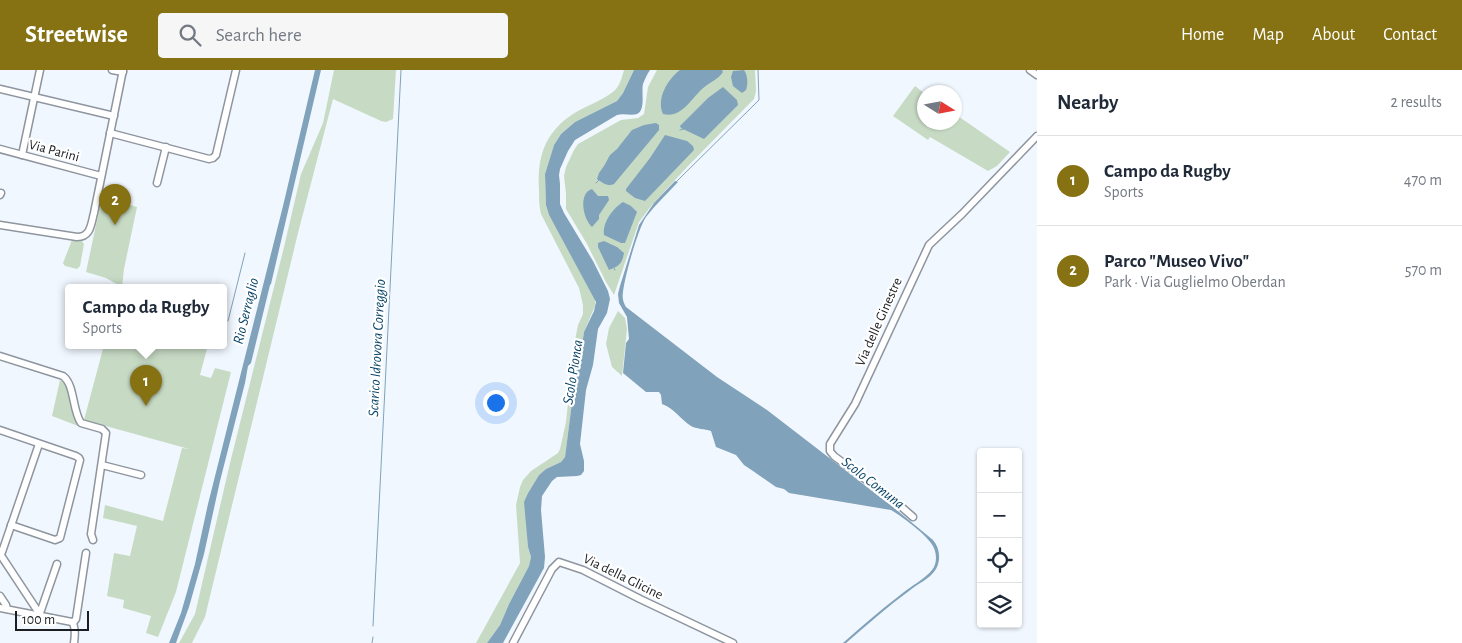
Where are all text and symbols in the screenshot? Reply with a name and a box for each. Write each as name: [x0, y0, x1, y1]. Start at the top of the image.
search box: [158, 13, 508, 58]
icon: search: [176, 21, 204, 49]
text: Streetwise: [25, 23, 128, 47]
text: Search here: [216, 26, 302, 45]
text: Home: [1181, 26, 1224, 44]
text: Map: [1252, 26, 1284, 44]
text: About: [1312, 26, 1355, 44]
text: Contact: [1383, 26, 1437, 44]
north arrow: [917, 85, 962, 130]
text: Nearby: [1057, 92, 1118, 113]
text: 2 results: [1390, 94, 1442, 110]
street label: Via Parini: [27, 138, 81, 164]
text: Campo da Rugby: [1104, 162, 1231, 181]
text: 1: [1070, 172, 1076, 188]
text: 470 m: [1404, 172, 1442, 188]
pin: 2: [99, 184, 131, 225]
text: Sports: [1104, 184, 1144, 200]
text: Parco "Museo Vivo": [1104, 252, 1249, 271]
text: 2: [1069, 262, 1077, 278]
text: 570 m: [1405, 262, 1442, 278]
text: Park · Via Guglielmo Oberdan: [1104, 274, 1286, 290]
water label: Rio Serraglio: [231, 276, 261, 346]
street label: Via delle Ginestre: [853, 276, 905, 368]
water label: Scarico Idrovora Correggio: [366, 279, 388, 417]
popup: [65, 284, 227, 349]
text: Campo da Rugby: [83, 298, 209, 317]
text: Sports: [83, 320, 122, 336]
water label: Scolo Pionca: [560, 339, 586, 405]
pin: 1: [130, 365, 162, 406]
your location: [483, 390, 509, 416]
map controls: [977, 448, 1022, 628]
button: +: [977, 448, 1022, 493]
water label: Scolo Comuna: [839, 454, 907, 512]
button: −: [977, 493, 1022, 538]
button: locate: [977, 538, 1022, 583]
street label: Via della Glicine: [581, 552, 665, 602]
button: layers: [977, 583, 1022, 628]
scale bar: [15, 608, 89, 631]
text: 100 m: [22, 613, 55, 627]

